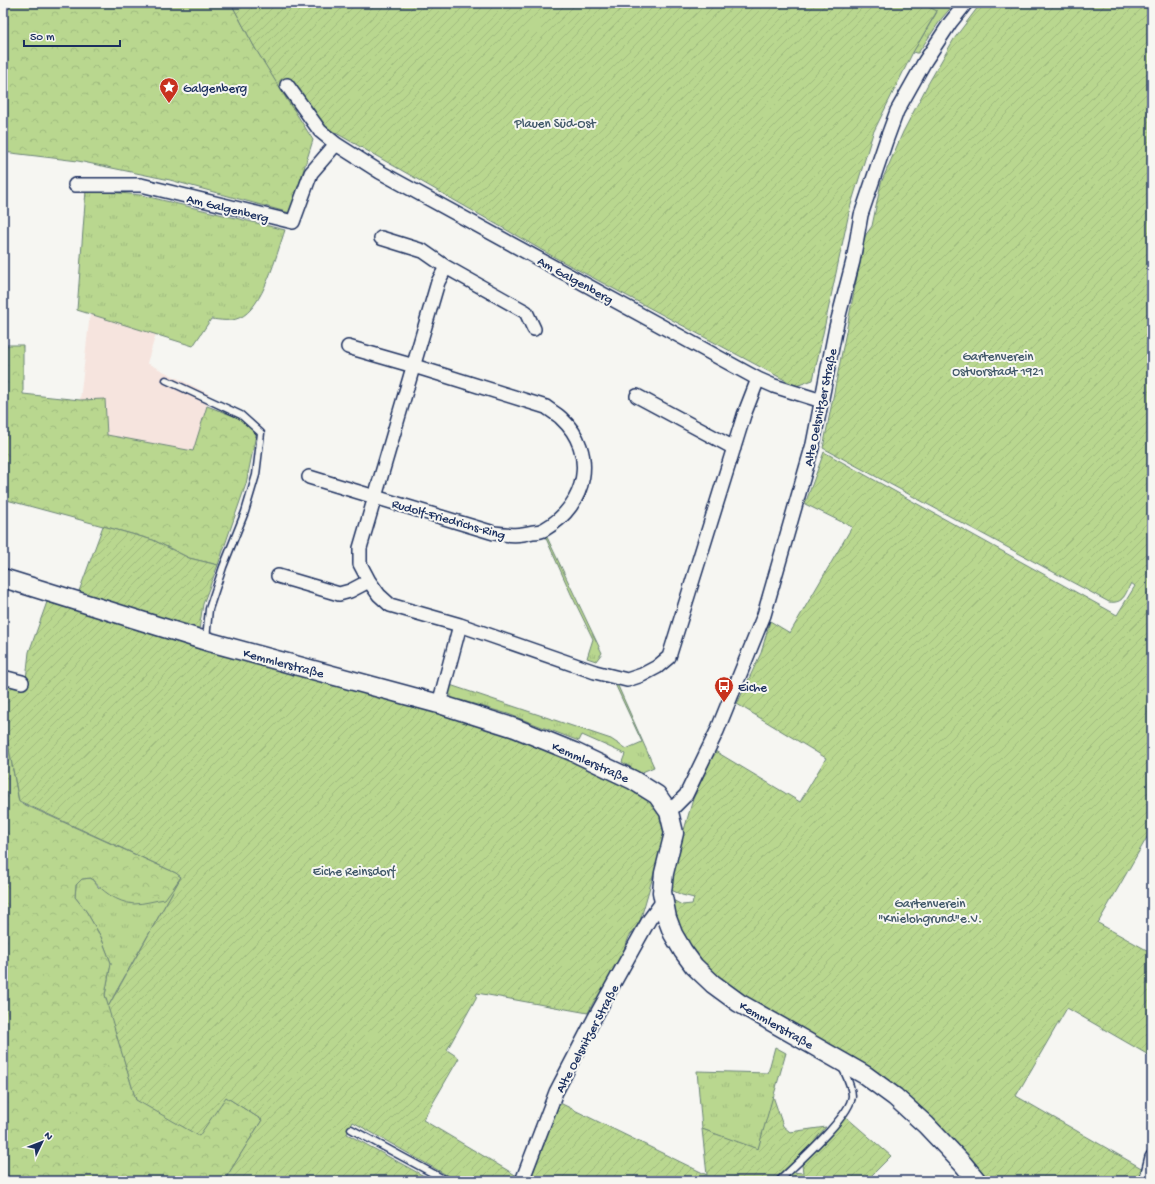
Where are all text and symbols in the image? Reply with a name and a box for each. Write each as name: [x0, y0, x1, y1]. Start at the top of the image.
scale bar: [24, 22, 120, 48]
text: 50 m: [30, 31, 55, 45]
place icon: Galgenberg: [158, 76, 180, 104]
place label: Galgenberg: [183, 82, 247, 97]
park label: Plauen Süd-Ost: [513, 117, 597, 132]
street label: Am Galgenberg: [185, 192, 270, 227]
street label: Am Galgenberg: [534, 254, 615, 308]
street label: Alte Oelsnitzer Straße: [802, 347, 841, 468]
park label: Gartenverein Ostvorstadt 1921: [952, 350, 1044, 380]
street label: Rudolf-Friedrichs-Ring: [390, 497, 507, 544]
street label: Kemmlerstraße: [241, 646, 326, 682]
bus stop icon: Eiche: [713, 675, 735, 703]
place label: Eiche: [738, 681, 767, 696]
street label: Kemmlerstraße: [549, 740, 631, 787]
park label: Eiche Reinsdorf: [313, 865, 396, 880]
park label: Gartenverein "Knielohgrund"e.V.: [878, 897, 982, 927]
street label: Alte Oelsnitzer Straße: [553, 982, 623, 1096]
street label: Kemmlerstraße: [736, 999, 816, 1054]
north arrow: [22, 1122, 62, 1162]
text: N: [41, 1130, 55, 1143]

